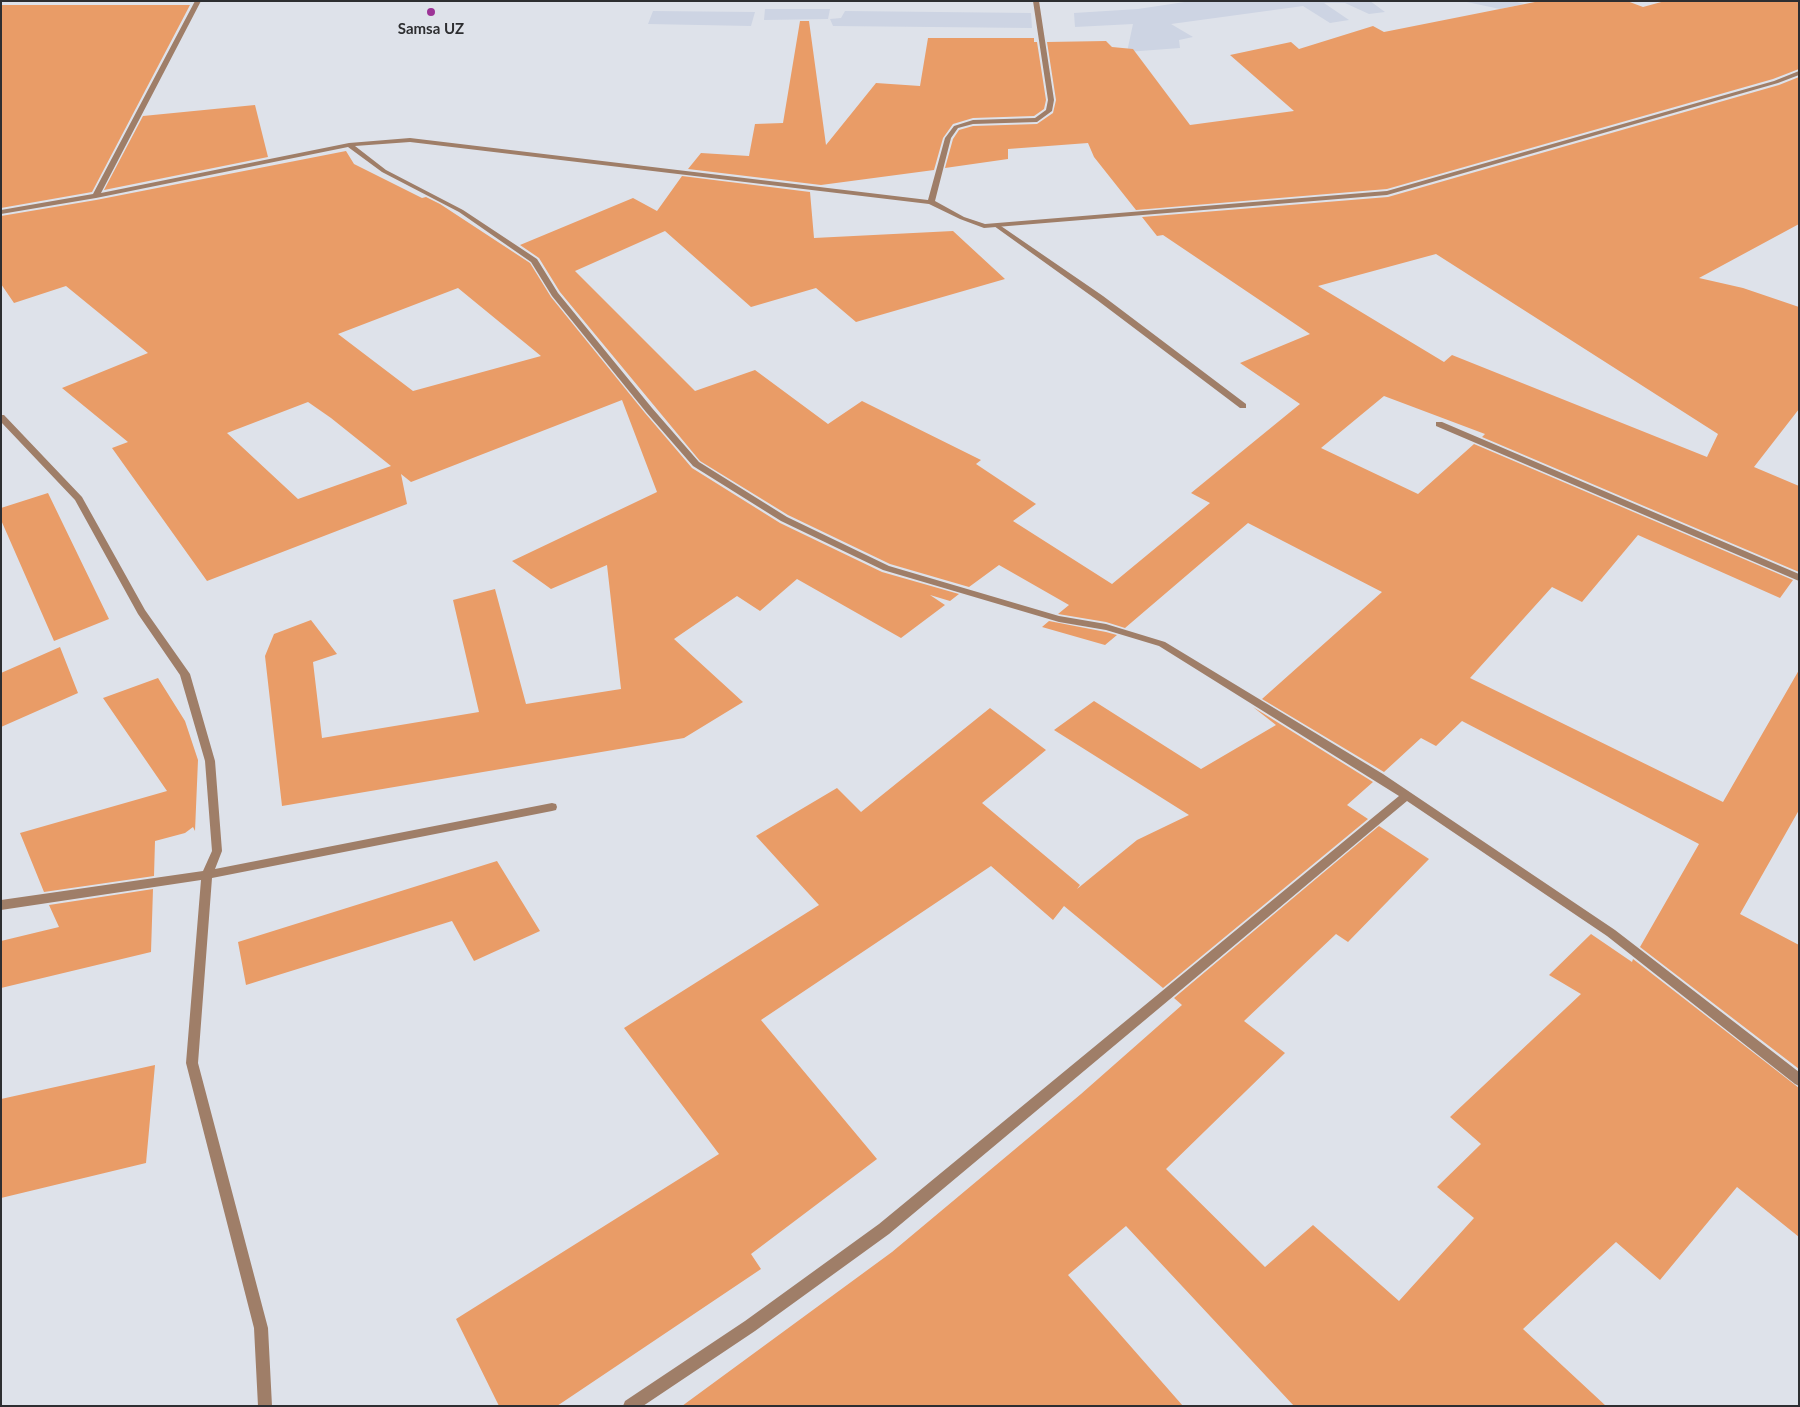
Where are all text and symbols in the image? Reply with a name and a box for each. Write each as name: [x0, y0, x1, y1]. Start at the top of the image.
marker: Samsa UZ: [425, 6, 437, 18]
place label: Samsa UZ: [398, 20, 464, 38]

